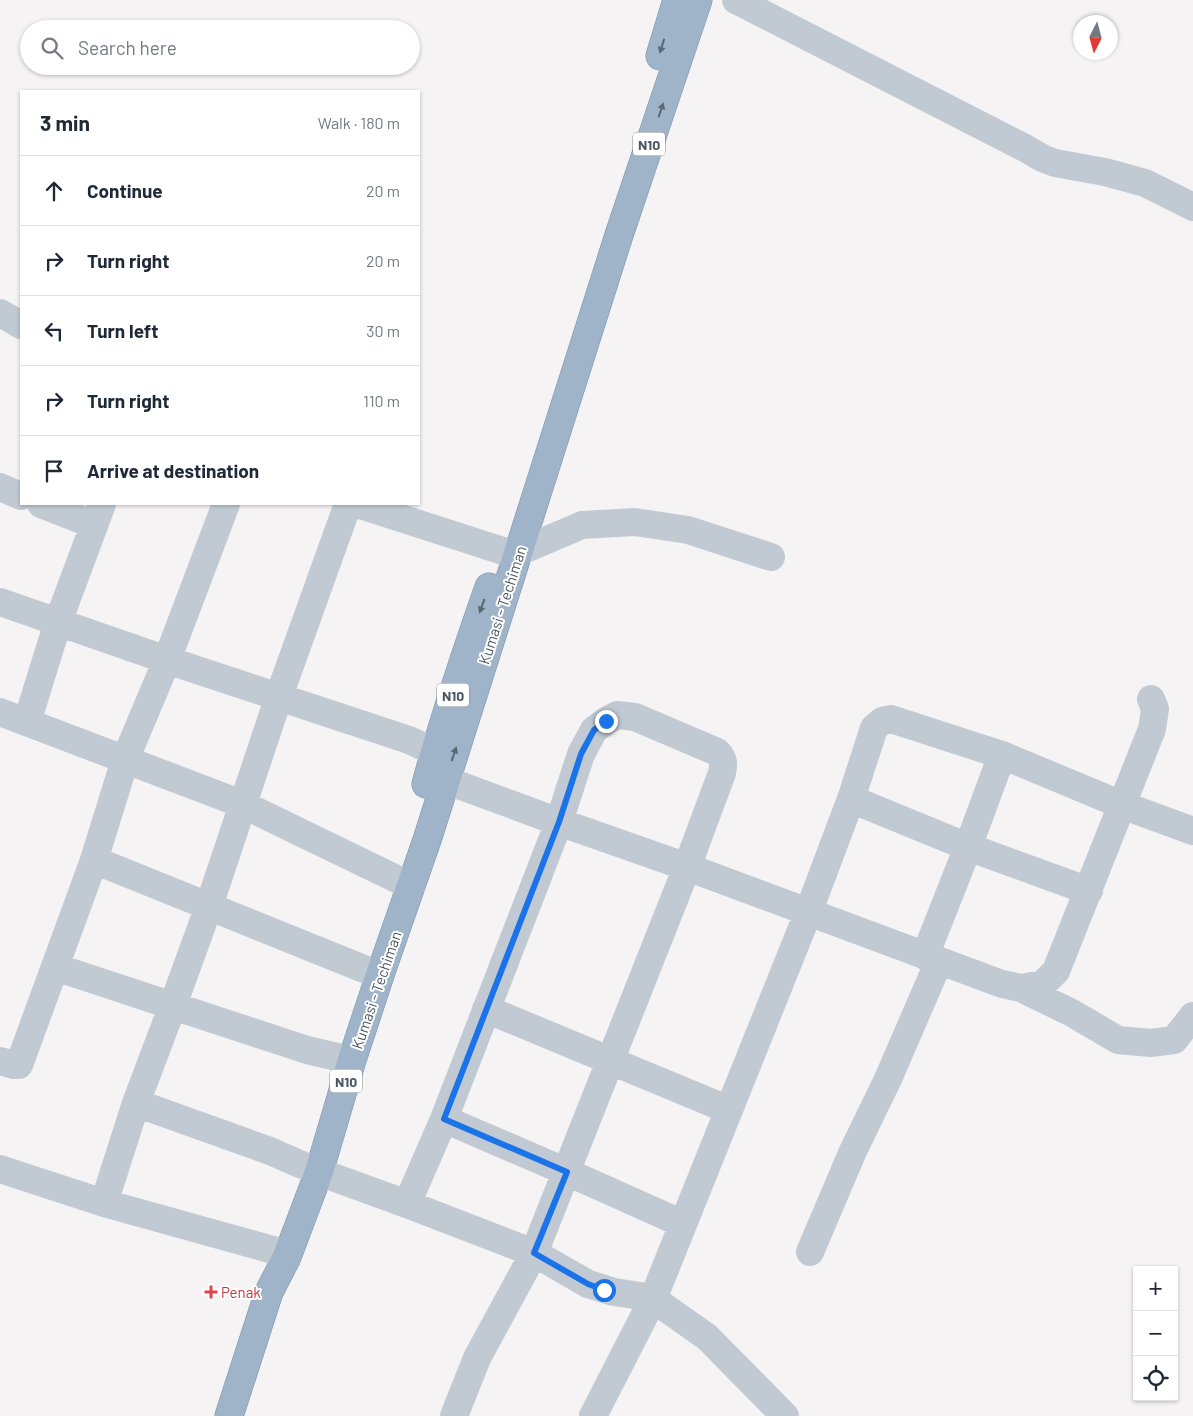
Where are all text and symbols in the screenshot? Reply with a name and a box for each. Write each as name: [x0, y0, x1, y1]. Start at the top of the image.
north arrow: [1073, 15, 1118, 60]
search box: [20, 20, 420, 75]
icon: search: [38, 34, 66, 62]
text: Search here: [78, 36, 177, 59]
one-way arrow: [658, 39, 666, 54]
one-way arrow: [657, 102, 665, 117]
text: 3 min: [40, 110, 90, 135]
text: Walk · 180 m: [318, 113, 400, 132]
road number: N10: [633, 132, 665, 156]
icon: ahead: [40, 177, 68, 205]
text: Continue: [87, 179, 163, 202]
text: 20 m: [366, 181, 400, 200]
icon: right: [40, 247, 68, 275]
text: Turn right: [87, 249, 169, 272]
text: 20 m: [366, 251, 400, 270]
icon: left: [40, 317, 68, 345]
text: Turn left: [87, 319, 158, 342]
text: 30 m: [366, 321, 400, 340]
icon: right: [40, 387, 68, 415]
text: Turn right: [87, 389, 169, 412]
text: 110 m: [363, 391, 400, 410]
icon: arrive: [40, 457, 68, 485]
text: Arrive at destination: [87, 459, 259, 482]
street label: Kumasi - Techiman: [474, 543, 530, 667]
one-way arrow: [478, 599, 486, 614]
road number: N10: [437, 684, 469, 706]
route end: [595, 710, 618, 733]
one-way arrow: [451, 747, 459, 762]
street label: Kumasi - Techiman: [347, 929, 405, 1051]
road number: N10: [330, 1070, 362, 1092]
map controls: [1133, 1266, 1178, 1401]
button: +: [1133, 1266, 1178, 1311]
route start: [593, 1279, 616, 1302]
place label: Penak: [221, 1283, 261, 1301]
marker: Penak: [205, 1286, 217, 1298]
button: −: [1133, 1311, 1178, 1356]
button: locate: [1133, 1356, 1178, 1401]

